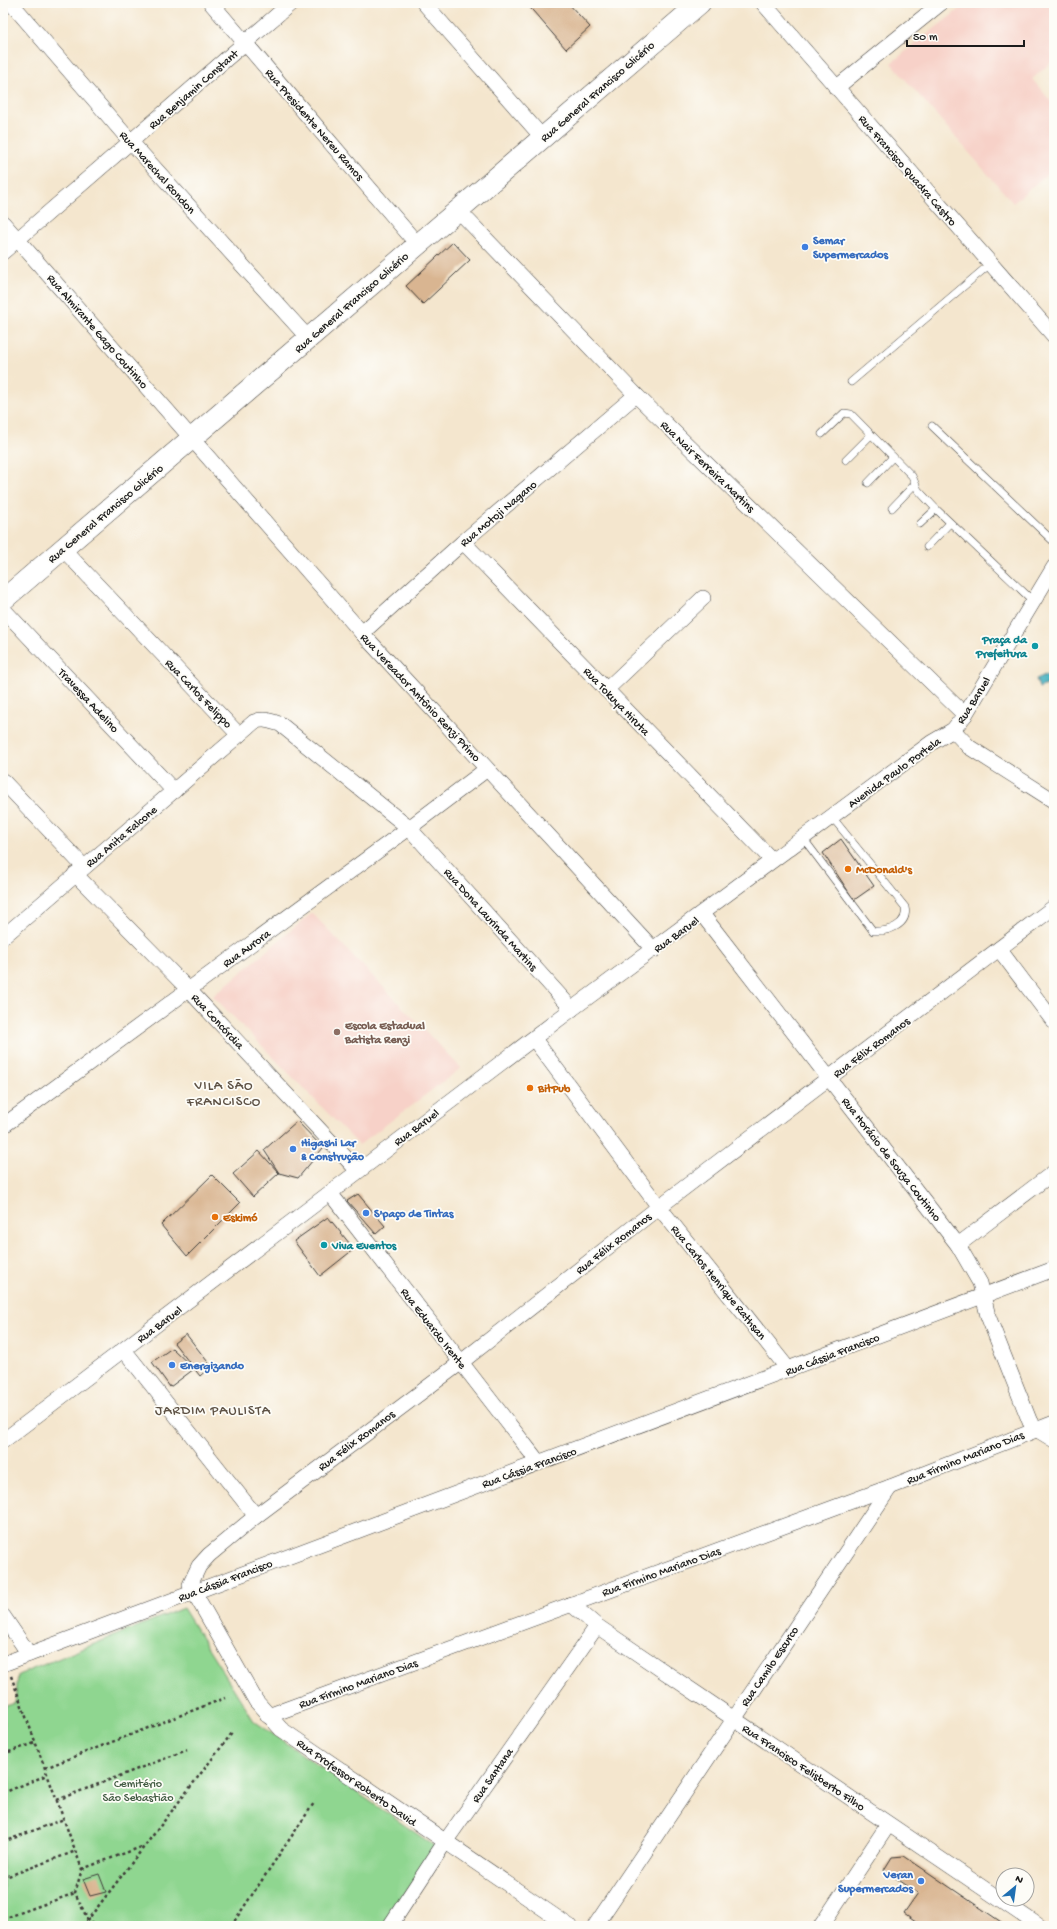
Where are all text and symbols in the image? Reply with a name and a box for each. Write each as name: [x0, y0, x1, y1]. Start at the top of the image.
scale bar: [907, 22, 1024, 48]
text: 50 m: [913, 31, 938, 45]
street label: Rua General Francisco Glicério: [538, 39, 658, 146]
street label: Rua Benjamin Constant: [147, 47, 243, 133]
street label: Rua Presidente Nereu Ramos: [261, 67, 366, 184]
street label: Rua Francisco Quadra Castro: [854, 113, 959, 230]
street label: Rua Marechal Rondon: [116, 129, 198, 218]
place label: Semar Supermercados: [813, 235, 889, 263]
marker: Semar Supermercados: [800, 242, 810, 252]
street label: Rua General Francisco Glicério: [292, 250, 412, 357]
street label: Rua Almirante Gago Coutinho: [43, 272, 150, 392]
street label: Rua Nair Ferreira Martins: [656, 419, 757, 517]
street label: Rua General Francisco Glicério: [46, 462, 167, 567]
street label: Rua Motoji Nagano: [458, 478, 541, 551]
street label: Rua Vereador Antônio Renzi Primo: [356, 631, 483, 765]
place label: Praça da Prefeitura: [975, 634, 1028, 662]
marker: Praça da Prefeitura: [1030, 641, 1040, 651]
street label: Rua Carlos Felippo: [161, 657, 234, 732]
street label: Rua Tokuya Hiruta: [579, 665, 652, 740]
street label: Travessa Adelino: [53, 666, 121, 736]
street label: Rua Baruel: [955, 675, 995, 727]
street label: Avenida Paulo Portela: [846, 735, 945, 812]
street label: Rua Anita Falcone: [84, 803, 161, 871]
marker: McDonald's: [843, 864, 853, 874]
place label: McDonald's: [856, 864, 913, 878]
street label: Rua Dona Laurinda Martins: [440, 866, 540, 975]
street label: Rua Baruel: [652, 914, 703, 957]
street label: Rua Aurora: [221, 927, 274, 972]
street label: Rua Concórdia: [187, 992, 246, 1053]
street label: Rua Félix Romanos: [831, 1015, 914, 1082]
place label: Escola Estadual Batista Renzi: [344, 1020, 425, 1048]
marker: Escola Estadual Batista Renzi: [332, 1027, 342, 1037]
district label: VILA SÃO FRANCISCO: [186, 1078, 261, 1111]
marker: BitPub: [525, 1083, 535, 1093]
place label: BitPub: [537, 1083, 571, 1097]
street label: Rua Horácio de Souza Coutinho: [838, 1095, 943, 1225]
street label: Rua Baruel: [392, 1107, 443, 1150]
place label: Higashi Lar & Construção: [301, 1137, 365, 1165]
marker: Higashi Lar & Construção: [288, 1144, 298, 1154]
marker: S'paço de Tintas: [361, 1208, 371, 1218]
place label: S'paço de Tintas: [374, 1208, 454, 1222]
street label: Rua Félix Romanos: [574, 1210, 655, 1278]
marker: Eskimó: [210, 1212, 220, 1222]
place label: Eskimó: [222, 1212, 258, 1226]
street label: Rua Carlos Henrique Rathsan: [667, 1223, 768, 1344]
marker: Viva Eventos: [319, 1240, 329, 1250]
place label: Viva Eventos: [331, 1240, 397, 1254]
street label: Rua Eduardo Irente: [397, 1286, 469, 1373]
street label: Rua Baruel: [135, 1304, 186, 1347]
street label: Rua Cássia Francisco: [784, 1331, 882, 1380]
marker: Energizando: [167, 1360, 177, 1370]
place label: Energizando: [179, 1360, 245, 1374]
district label: JARDIM PAULISTA: [155, 1403, 271, 1420]
street label: Rua Félix Romanos: [316, 1408, 399, 1475]
street label: Rua Firmino Mariano Dias: [905, 1429, 1027, 1489]
street label: Rua Cássia Francisco: [480, 1445, 579, 1493]
street label: Rua Firmino Mariano Dias: [601, 1545, 723, 1601]
street label: Rua Cássia Francisco: [177, 1557, 275, 1606]
street label: Rua Camilo Escurco: [739, 1624, 803, 1710]
street label: Rua Firmino Mariano Dias: [298, 1657, 420, 1713]
street label: Rua Francisco Felisberto Filho: [739, 1722, 867, 1815]
street label: Rua Professor Roberto David: [293, 1737, 419, 1831]
street label: Rua Santana: [470, 1746, 518, 1806]
park label: Cemitério São Sebastião: [103, 1778, 173, 1806]
north arrow: [995, 1867, 1035, 1907]
place label: Veran Supermercados: [838, 1869, 914, 1897]
text: N: [1013, 1873, 1025, 1887]
marker: Veran Supermercados: [916, 1876, 926, 1886]

